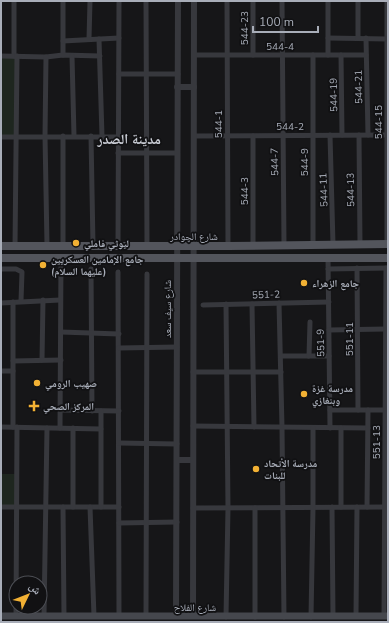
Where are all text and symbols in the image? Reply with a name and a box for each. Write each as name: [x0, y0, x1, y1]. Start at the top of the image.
scale bar: [253, 8, 318, 34]
street label: 544-23: [238, 11, 252, 45]
text: 100 m: [259, 14, 294, 30]
street label: 544-4: [266, 40, 294, 54]
street label: 544-21: [352, 70, 366, 104]
street label: 544-19: [327, 78, 341, 112]
street label: 544-15: [372, 105, 386, 139]
street label: 544-1: [212, 110, 226, 138]
street label: 544-2: [276, 120, 304, 134]
district label: مدينة الصدر: [96, 130, 161, 149]
street label: 544-7: [268, 148, 282, 176]
street label: 544-9: [298, 148, 312, 176]
street label: 544-11: [316, 173, 332, 207]
street label: 544-13: [344, 173, 358, 207]
street label: 544-3: [238, 177, 252, 205]
street label: شارع الچوادر: [169, 230, 218, 244]
place label: ليوثي فاملي: [84, 237, 129, 251]
marker: ليوثي فاملي: [71, 238, 81, 248]
place label: جامع الإمامين العسكريين (عليهما السلام): [51, 253, 144, 279]
marker: جامع الإمامين العسكريين (عليهما السلام): [38, 260, 48, 270]
place label: جامع الزهراء: [312, 277, 360, 291]
marker: جامع الزهراء: [299, 278, 309, 288]
street label: شارع سيف سعد: [161, 280, 175, 338]
street label: 551-2: [252, 288, 280, 302]
street label: 551-11: [343, 322, 357, 356]
street label: 551-9: [314, 329, 328, 357]
place label: صهيب الرومي: [45, 377, 97, 391]
marker: صهيب الرومي: [32, 378, 42, 388]
place label: مدرسة غزة وبنغازي: [312, 382, 353, 408]
marker: مدرسة غزة وبنغازي: [299, 389, 309, 399]
marker: المركز الصحي: [28, 400, 40, 412]
place label: المركز الصحي: [43, 400, 94, 414]
street label: 551-13: [370, 425, 384, 459]
place label: مدرسة الأتحاد للبنات: [264, 457, 318, 483]
marker: مدرسة الأتحاد للبنات: [251, 464, 261, 474]
north arrow: [8, 575, 48, 615]
text: ش: [25, 579, 45, 598]
street label: شارع الفلاح: [174, 601, 217, 615]

